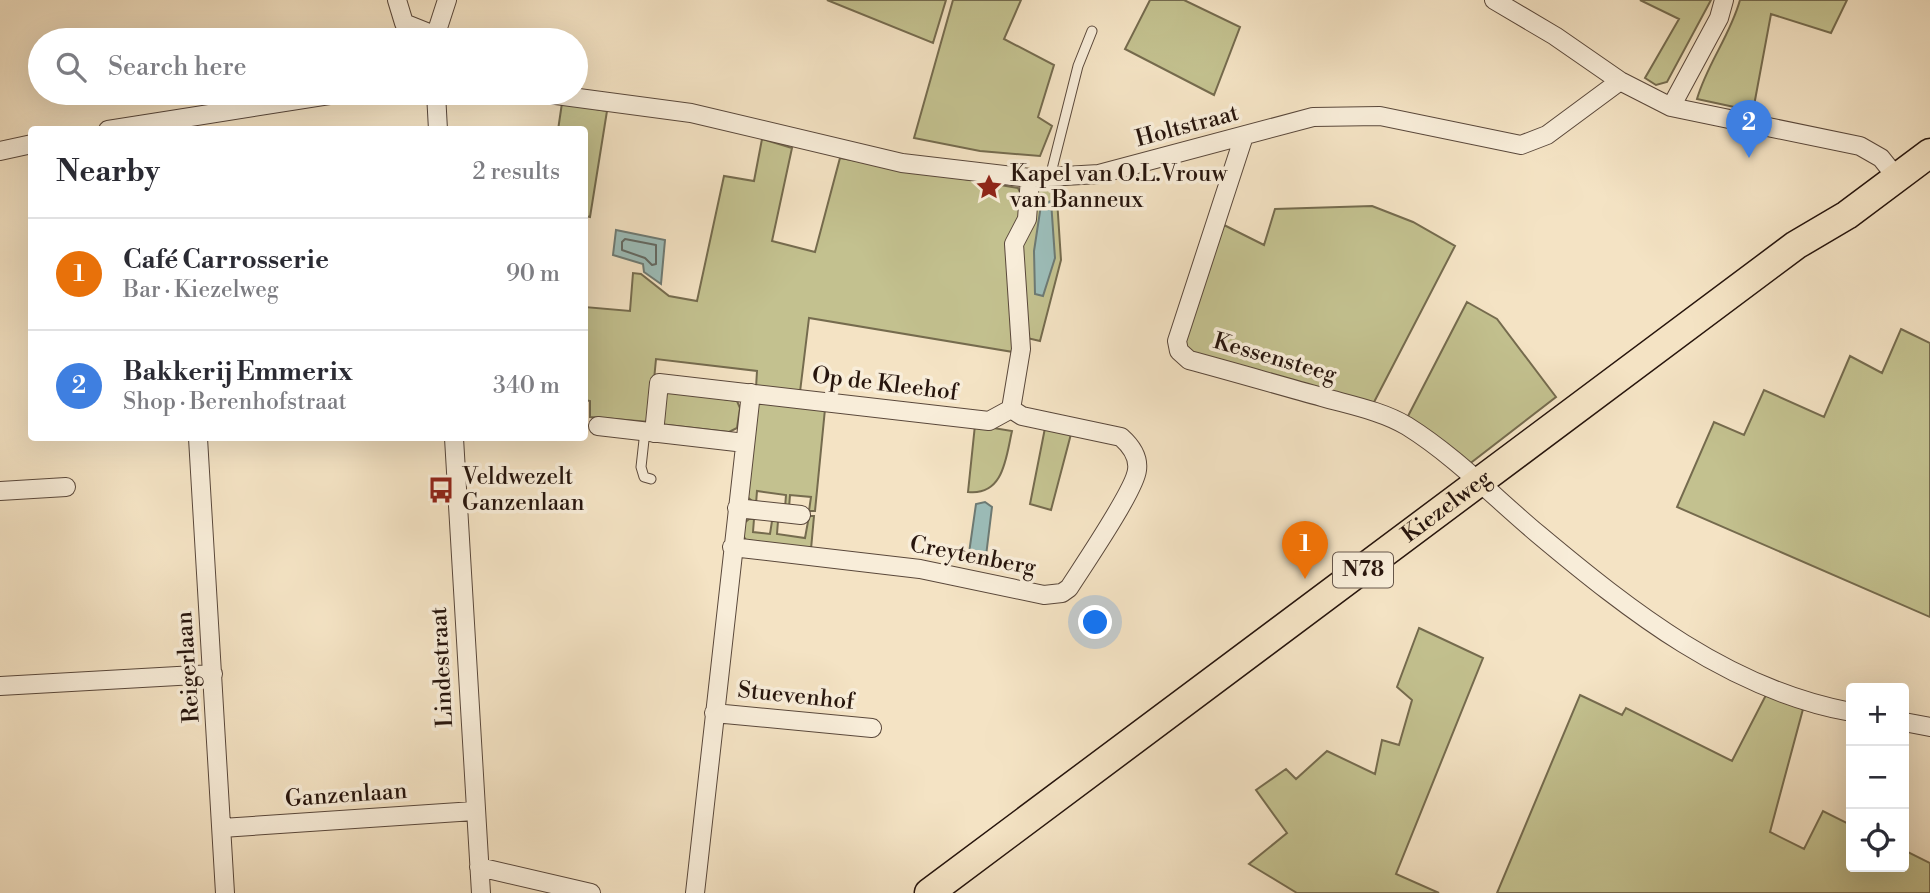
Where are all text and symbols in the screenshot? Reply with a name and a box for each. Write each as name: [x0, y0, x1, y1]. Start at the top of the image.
search box: [28, 28, 588, 105]
icon: search: [52, 48, 90, 86]
text: Search here: [108, 51, 247, 83]
street label: Holtstraat: [1132, 99, 1242, 153]
pin: 2: [1726, 100, 1772, 158]
text: Nearby: [56, 153, 160, 191]
text: 2 results: [473, 158, 560, 186]
place label: Kapel van O.L.Vrouw van Banneux: [1009, 160, 1228, 214]
place icon: Kapel van O.L.Vrouw van Banneux: [974, 172, 1004, 202]
text: Café Carrosserie: [123, 244, 329, 276]
text: 1: [73, 260, 85, 288]
text: 90 m: [506, 260, 560, 288]
text: Bar · Kiezelweg: [123, 276, 279, 304]
street label: Kessensteeg: [1210, 327, 1340, 389]
text: Bakkerij Emmerix: [123, 356, 353, 388]
street label: Op de Kleehof: [810, 361, 961, 407]
text: 2: [72, 372, 86, 400]
text: 340 m: [493, 372, 560, 400]
text: Shop · Berenhofstraat: [123, 388, 347, 416]
place label: Veldwezelt Ganzenlaan: [461, 463, 585, 517]
street label: Kiezelweg: [1396, 464, 1497, 549]
bus stop icon: Veldwezelt Ganzenlaan: [426, 475, 456, 505]
pin: 1: [1282, 521, 1328, 579]
street label: Creytenberg: [908, 530, 1039, 582]
road number: N78: [1333, 552, 1393, 588]
your location: [1078, 605, 1112, 639]
street label: Lindestraat: [425, 606, 459, 728]
street label: Reigerlaan: [170, 610, 206, 724]
street label: Stuevenhof: [736, 676, 857, 716]
map controls: [1846, 683, 1909, 872]
button: +: [1846, 683, 1909, 746]
button: −: [1846, 746, 1909, 809]
street label: Ganzenlaan: [284, 777, 408, 813]
button: locate: [1846, 809, 1909, 872]

